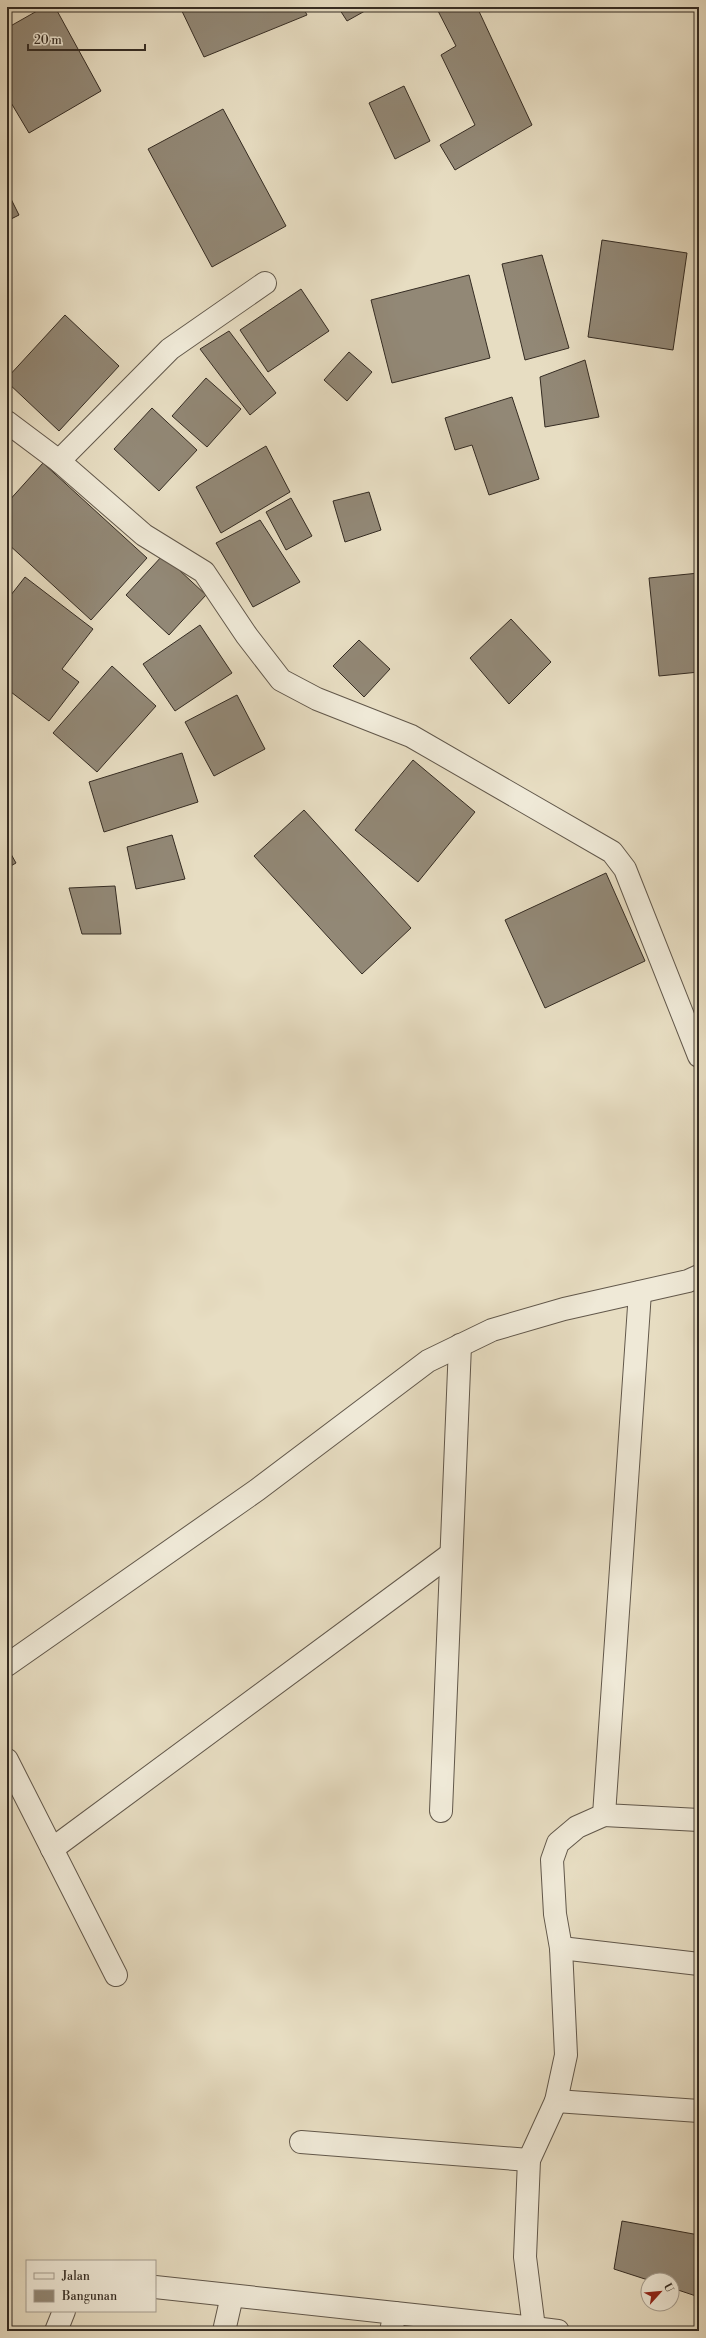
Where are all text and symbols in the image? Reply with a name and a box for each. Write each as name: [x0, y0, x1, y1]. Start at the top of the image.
scale bar: [28, 26, 145, 52]
text: 20 m: [34, 33, 62, 48]
legend: [26, 2260, 156, 2312]
text: Jalan: [61, 2269, 90, 2284]
north arrow: [640, 2272, 680, 2312]
text: U: [660, 2281, 676, 2295]
text: Bangunan: [61, 2289, 117, 2304]

